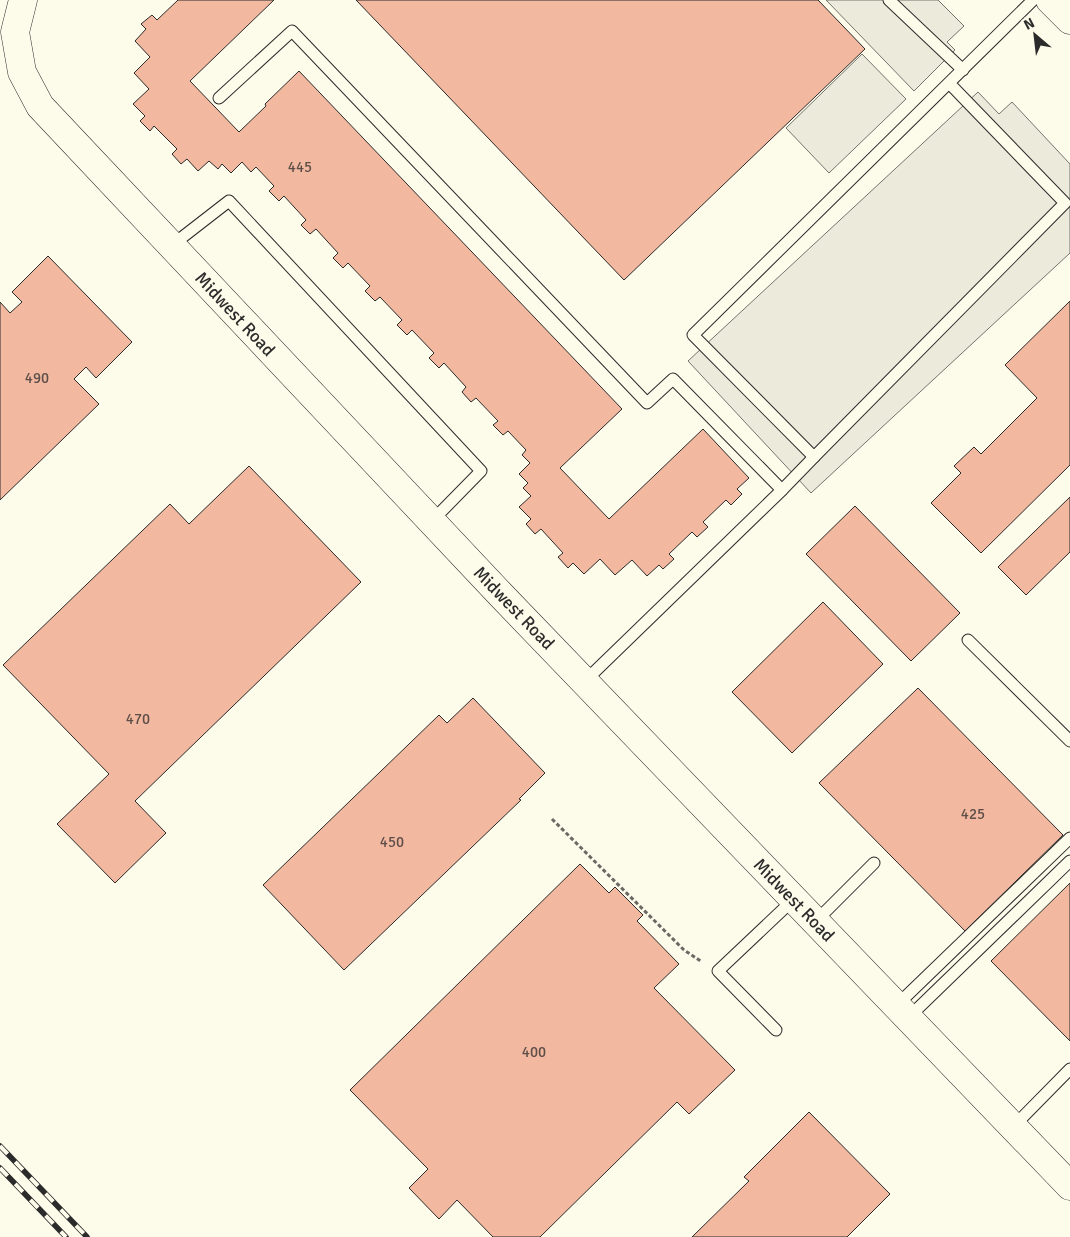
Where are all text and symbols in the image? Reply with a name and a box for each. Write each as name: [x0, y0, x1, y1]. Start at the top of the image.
north arrow: [1010, 10, 1060, 60]
text: N: [1021, 14, 1037, 34]
house number: 445: [288, 158, 312, 176]
street label: Midwest Road: [190, 267, 280, 361]
house number: 490: [25, 369, 49, 387]
street label: Midwest Road: [469, 562, 559, 654]
house number: 470: [126, 710, 150, 728]
house number: 425: [961, 805, 985, 823]
house number: 450: [380, 833, 404, 851]
street label: Midwest Road: [749, 854, 839, 946]
house number: 400: [522, 1043, 546, 1061]

